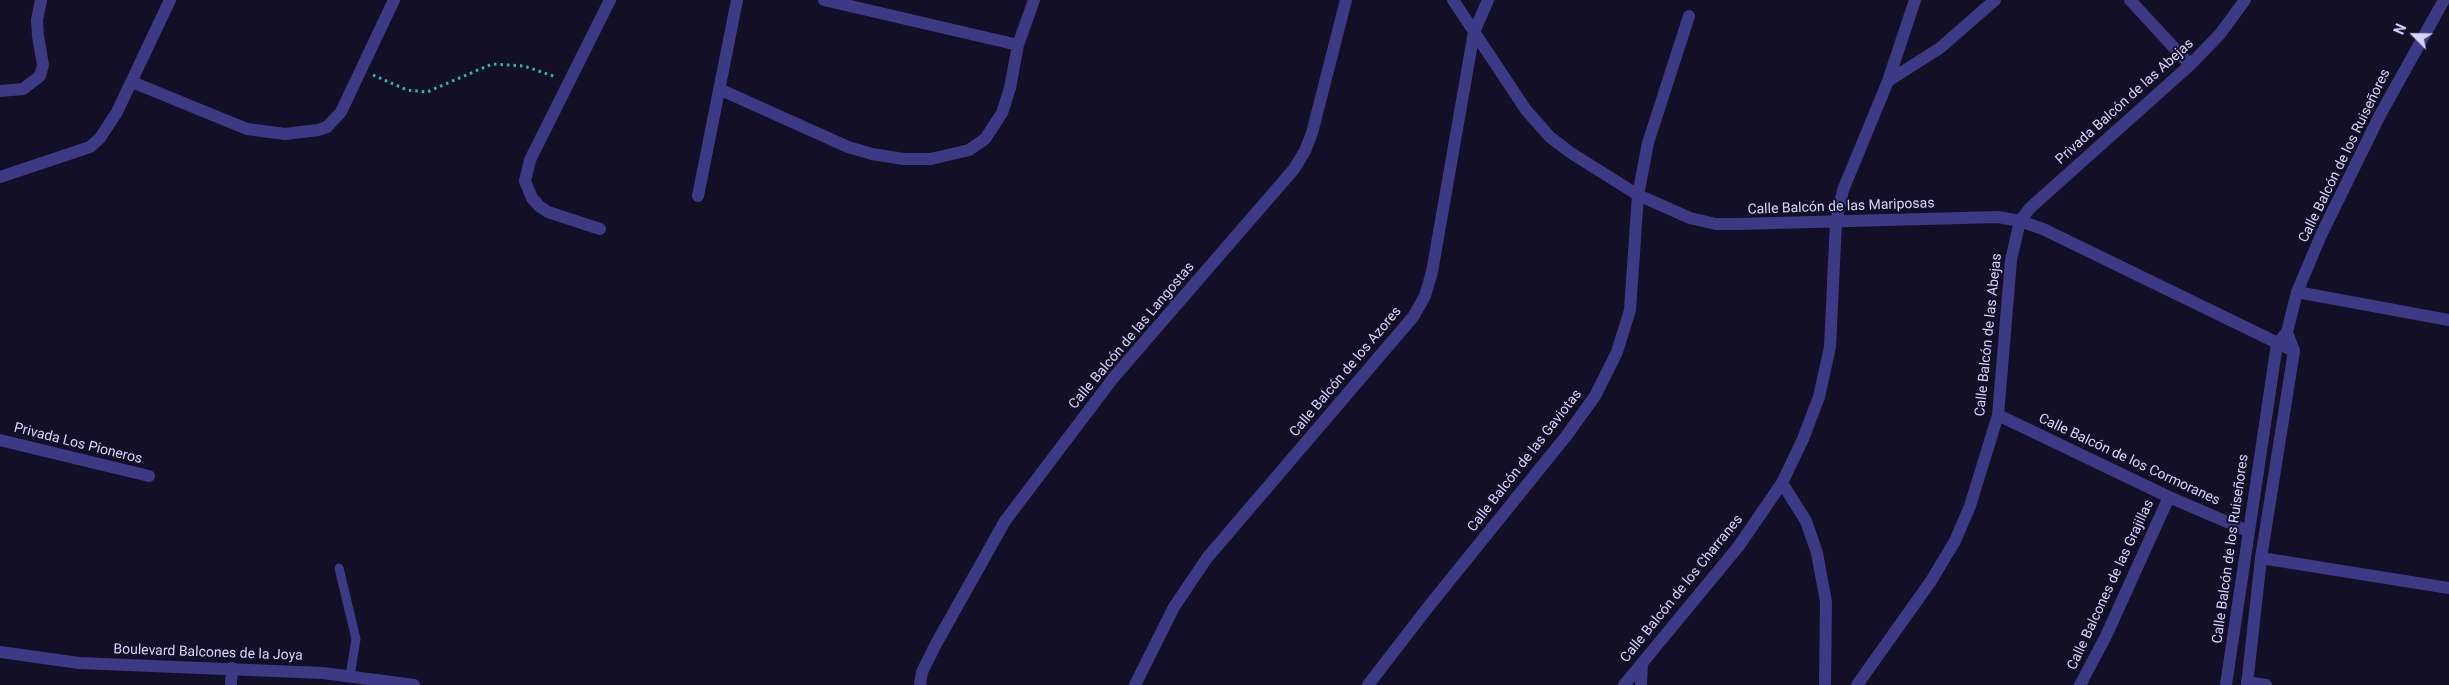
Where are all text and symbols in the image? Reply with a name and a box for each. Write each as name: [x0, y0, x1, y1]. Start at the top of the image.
north arrow: [2389, 10, 2439, 60]
text: N: [2391, 21, 2409, 37]
street label: Privada Balcón de las Abejas: [2053, 36, 2197, 168]
street label: Calle Balcón de los Ruiseñores: [2296, 67, 2394, 245]
street label: Calle Balcón de las Mariposas: [1747, 195, 1935, 219]
street label: Calle Balcón de las Abejas: [1972, 253, 2006, 417]
street label: Calle Balcón de las Langostas: [1066, 259, 1198, 413]
street label: Calle Balcón de los Azores: [1287, 303, 1405, 441]
street label: Calle Balcón de las Gaviotas: [1464, 387, 1586, 535]
street label: Calle Balcón de los Cormoranes: [2036, 411, 2222, 509]
street label: Privada Los Pioneros: [12, 420, 144, 468]
street label: Calle Balcón de los Ruiseñores: [2209, 453, 2253, 645]
street label: Calle Balcones de las Grajillas: [2064, 497, 2158, 673]
street label: Calle Balcón de los Charranes: [1617, 512, 1747, 666]
street label: Boulevard Balcones de la Joya: [113, 641, 303, 665]

